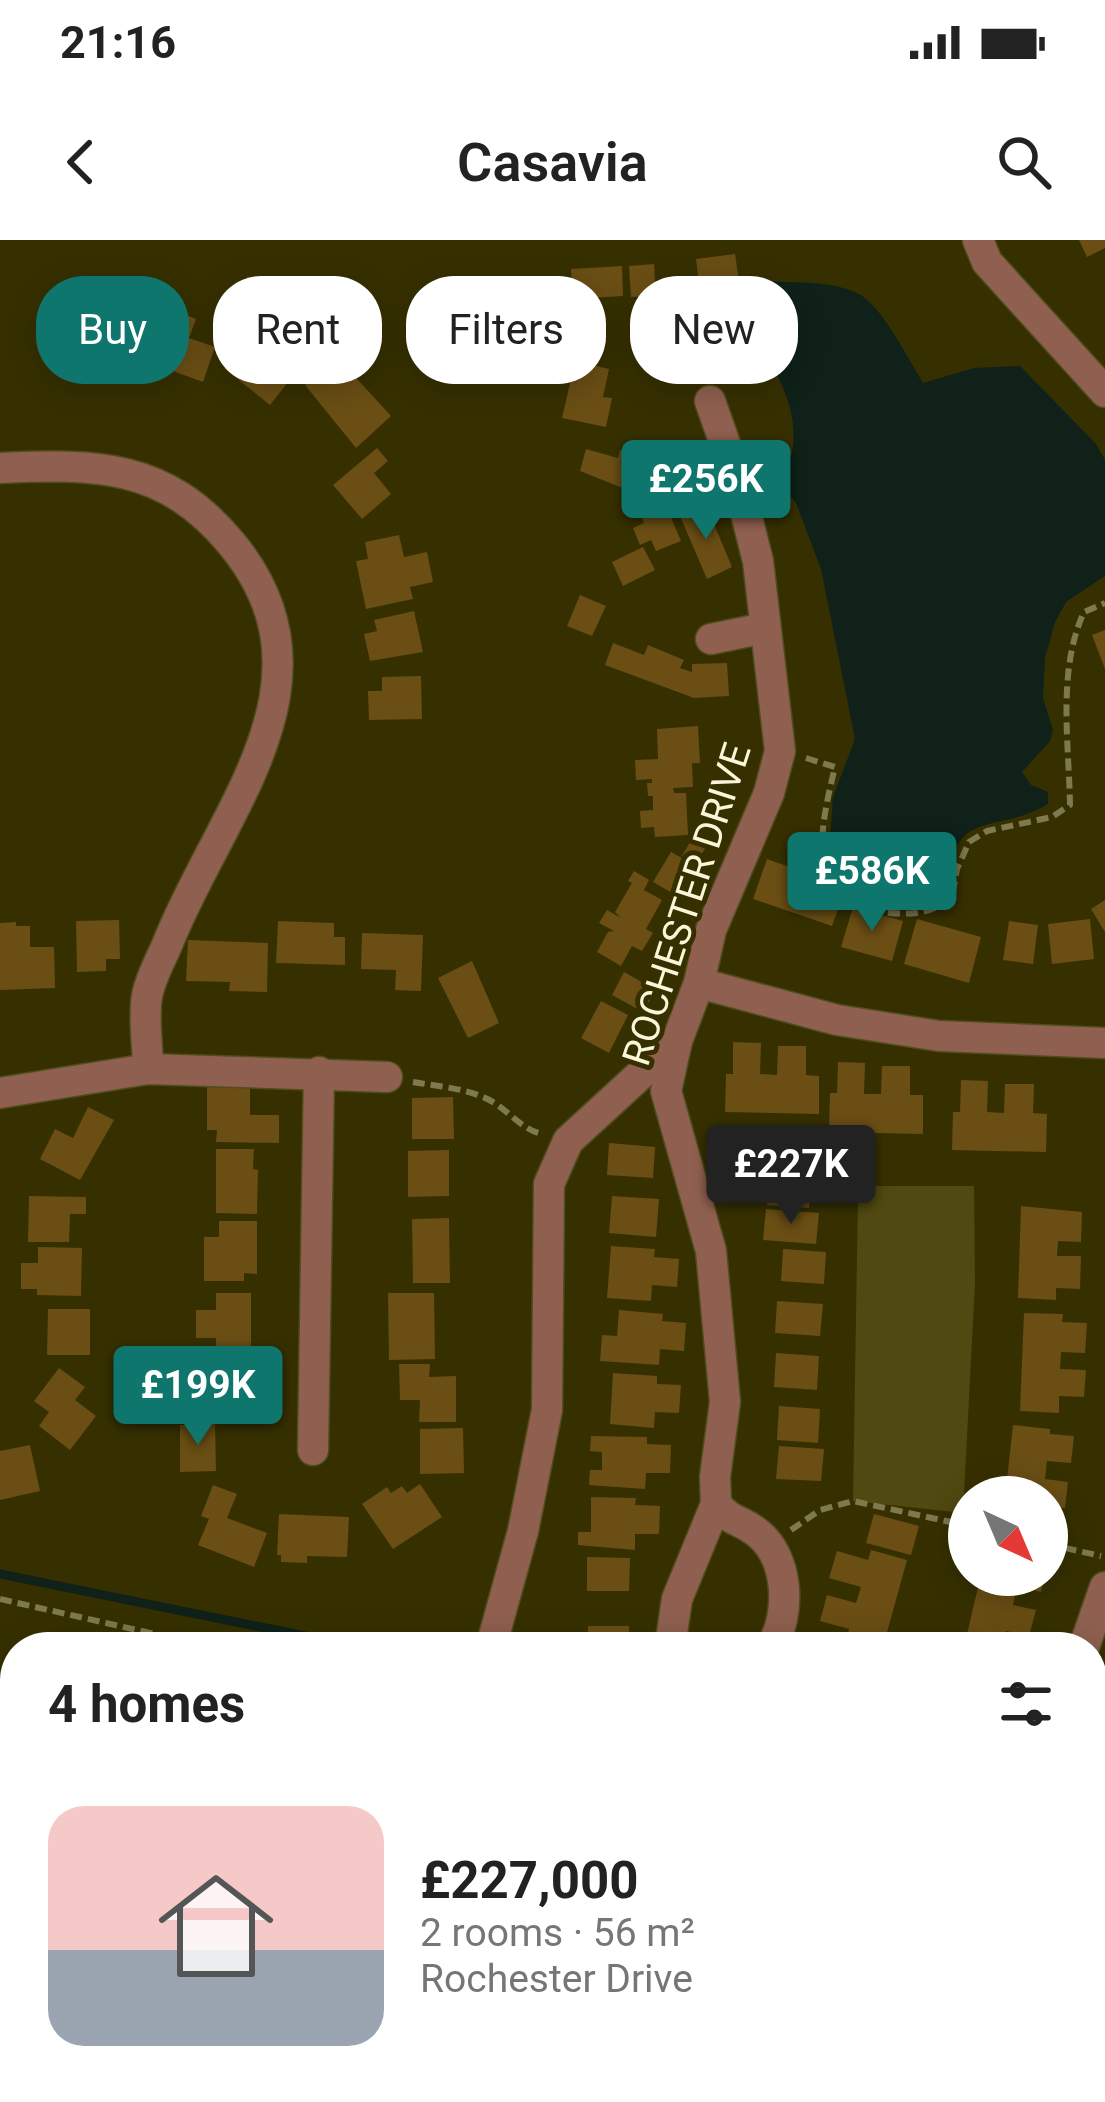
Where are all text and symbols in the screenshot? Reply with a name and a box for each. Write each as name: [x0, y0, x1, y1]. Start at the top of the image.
text: 21:16: [60, 16, 176, 69]
icon: back: [48, 129, 114, 195]
icon: search: [991, 129, 1057, 195]
text: Casavia: [457, 131, 648, 194]
chip: Buy: [36, 276, 189, 384]
chip: Rent: [213, 276, 382, 384]
chip: Filters: [406, 276, 606, 384]
chip: New: [630, 276, 798, 384]
pin: £256K: [622, 440, 790, 542]
text: £256K: [648, 456, 764, 502]
street label: ROCHESTER DRIVE: [613, 738, 761, 1071]
pin: £586K: [788, 832, 956, 934]
text: £586K: [814, 848, 930, 894]
pin: £227K: [707, 1125, 875, 1227]
text: £227K: [733, 1141, 849, 1187]
pin: £199K: [114, 1346, 282, 1448]
text: £199K: [140, 1362, 256, 1408]
north arrow: [948, 1476, 1068, 1596]
map controls: [948, 1476, 1068, 1596]
icon: filters: [993, 1671, 1059, 1737]
text: 4 homes: [48, 1675, 245, 1734]
text: £227,000: [420, 1851, 638, 1910]
icon: home: [144, 1854, 288, 1998]
text: 2 rooms · 56 m²: [420, 1910, 695, 1956]
text: Rochester Drive: [420, 1956, 693, 2002]

